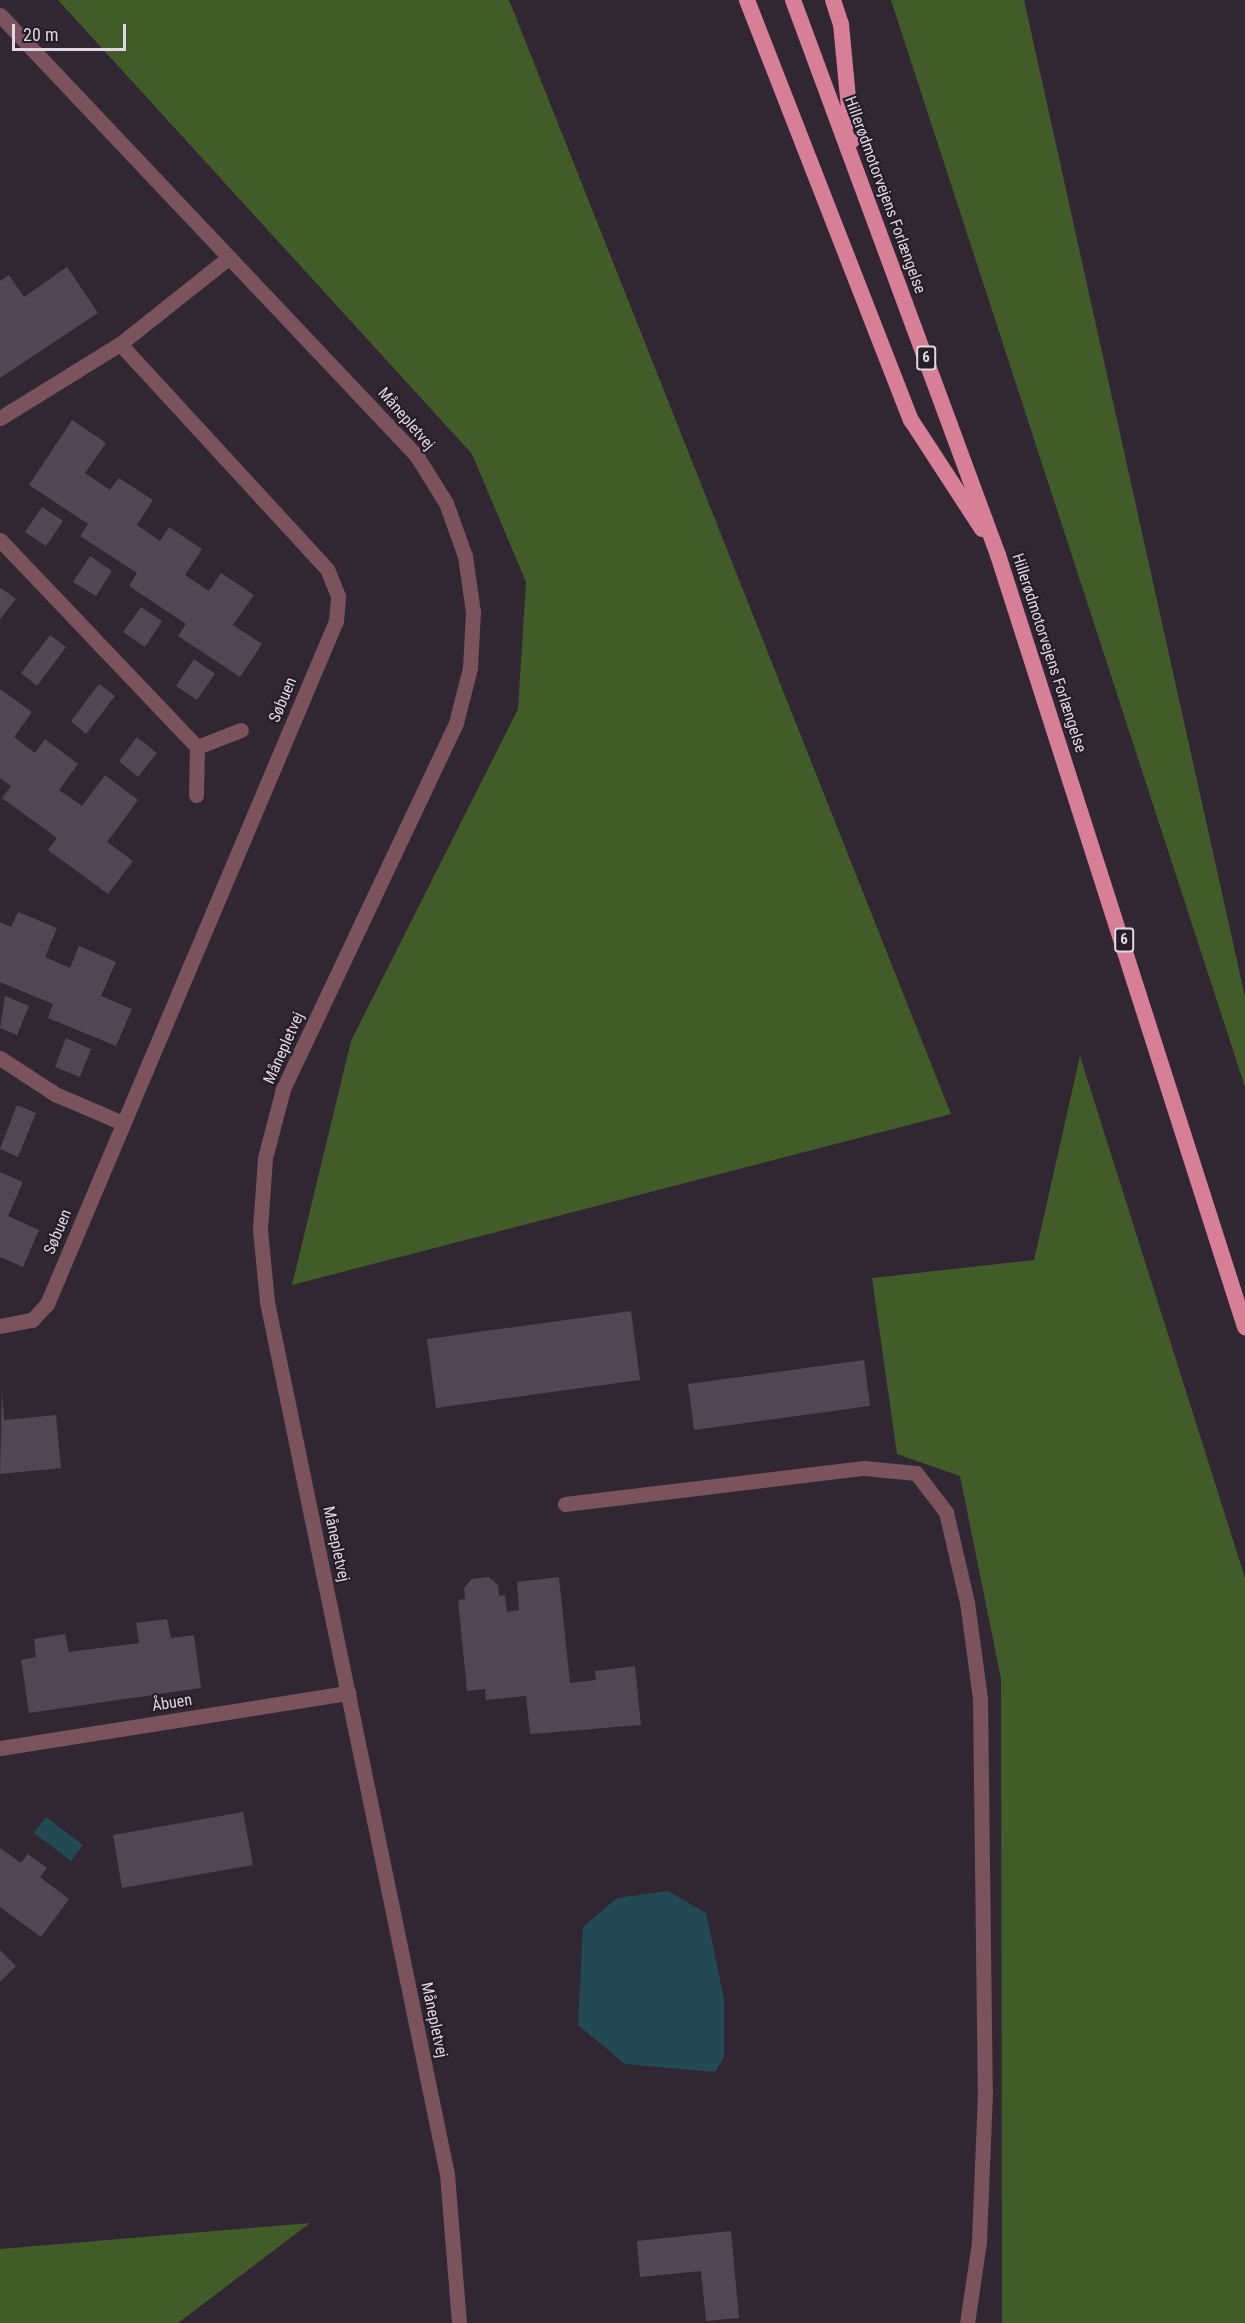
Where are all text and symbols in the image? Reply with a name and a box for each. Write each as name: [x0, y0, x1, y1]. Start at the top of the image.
scale bar: [15, 12, 129, 50]
text: 20 m: [23, 24, 58, 45]
street label: Hillerødmotorvejens Forlængelse: [840, 94, 930, 296]
road number: 6: [916, 346, 936, 370]
street label: Månepletvej: [374, 384, 438, 454]
street label: Hillerødmotorvejens Forlængelse: [1008, 551, 1090, 755]
street label: Søbuen: [265, 675, 301, 725]
road number: 6: [1114, 928, 1134, 952]
street label: Månepletvej: [260, 1009, 308, 1087]
street label: Søbuen: [40, 1207, 76, 1257]
street label: Månepletvej: [319, 1505, 353, 1583]
street label: Åbuen: [151, 1690, 193, 1716]
street label: Månepletvej: [417, 1981, 451, 2059]

